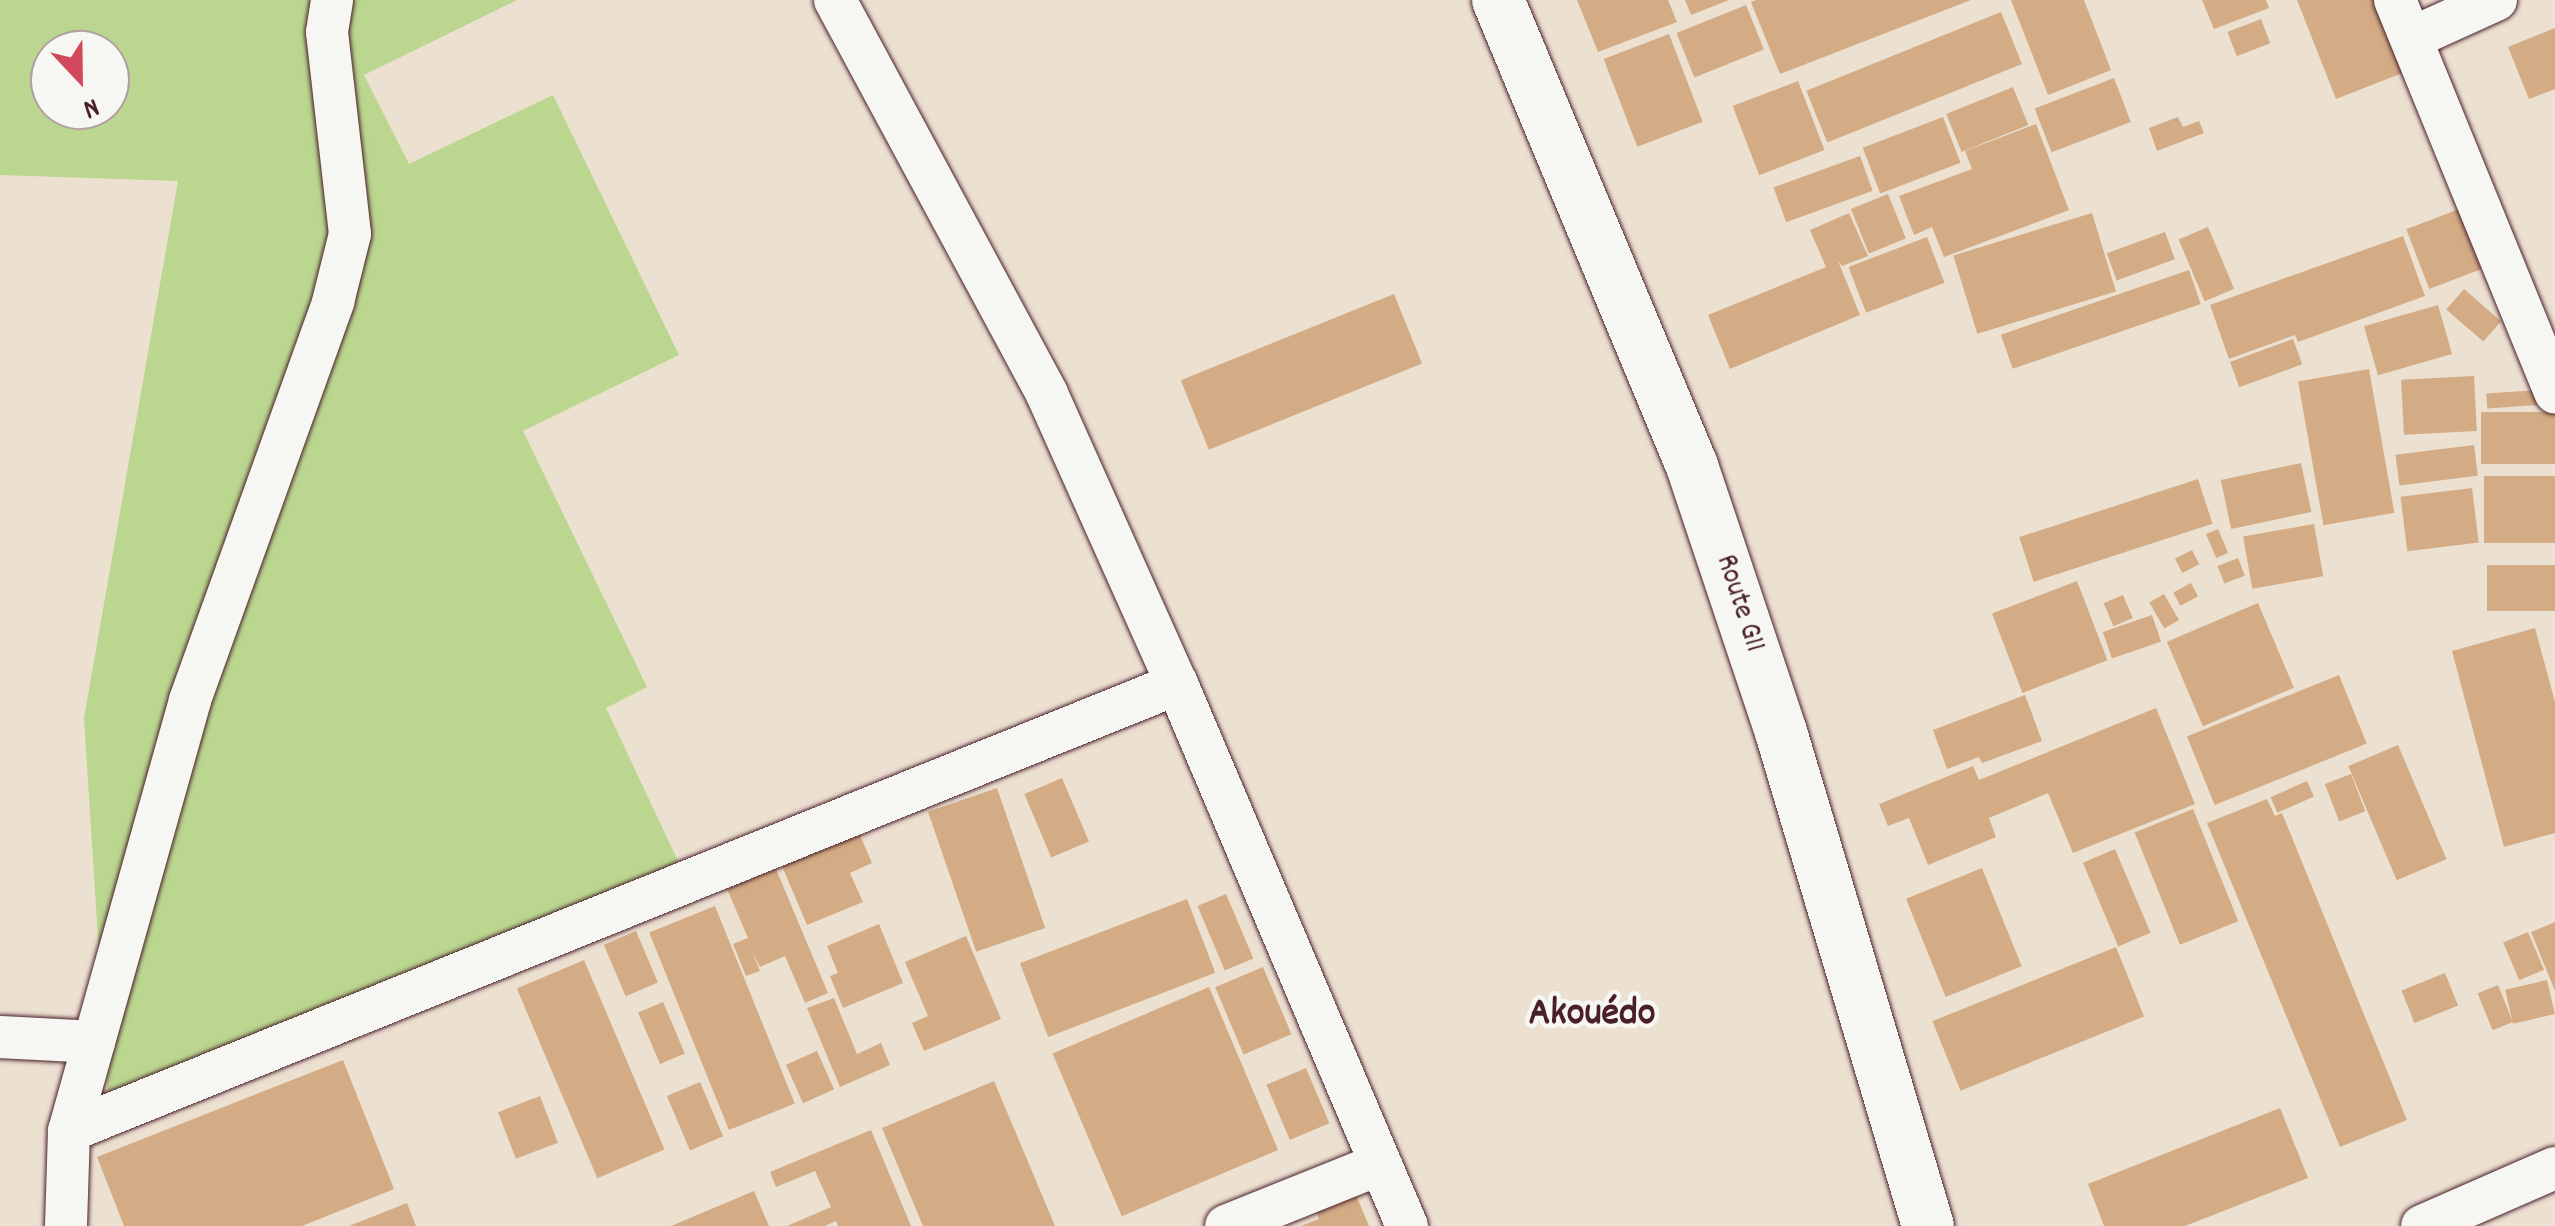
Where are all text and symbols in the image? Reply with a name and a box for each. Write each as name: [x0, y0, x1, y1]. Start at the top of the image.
north arrow: [30, 30, 130, 130]
text: N: [77, 85, 104, 127]
street label: Route G11: [1705, 551, 1771, 657]
district label: Akouédo: [1528, 992, 1656, 1040]

